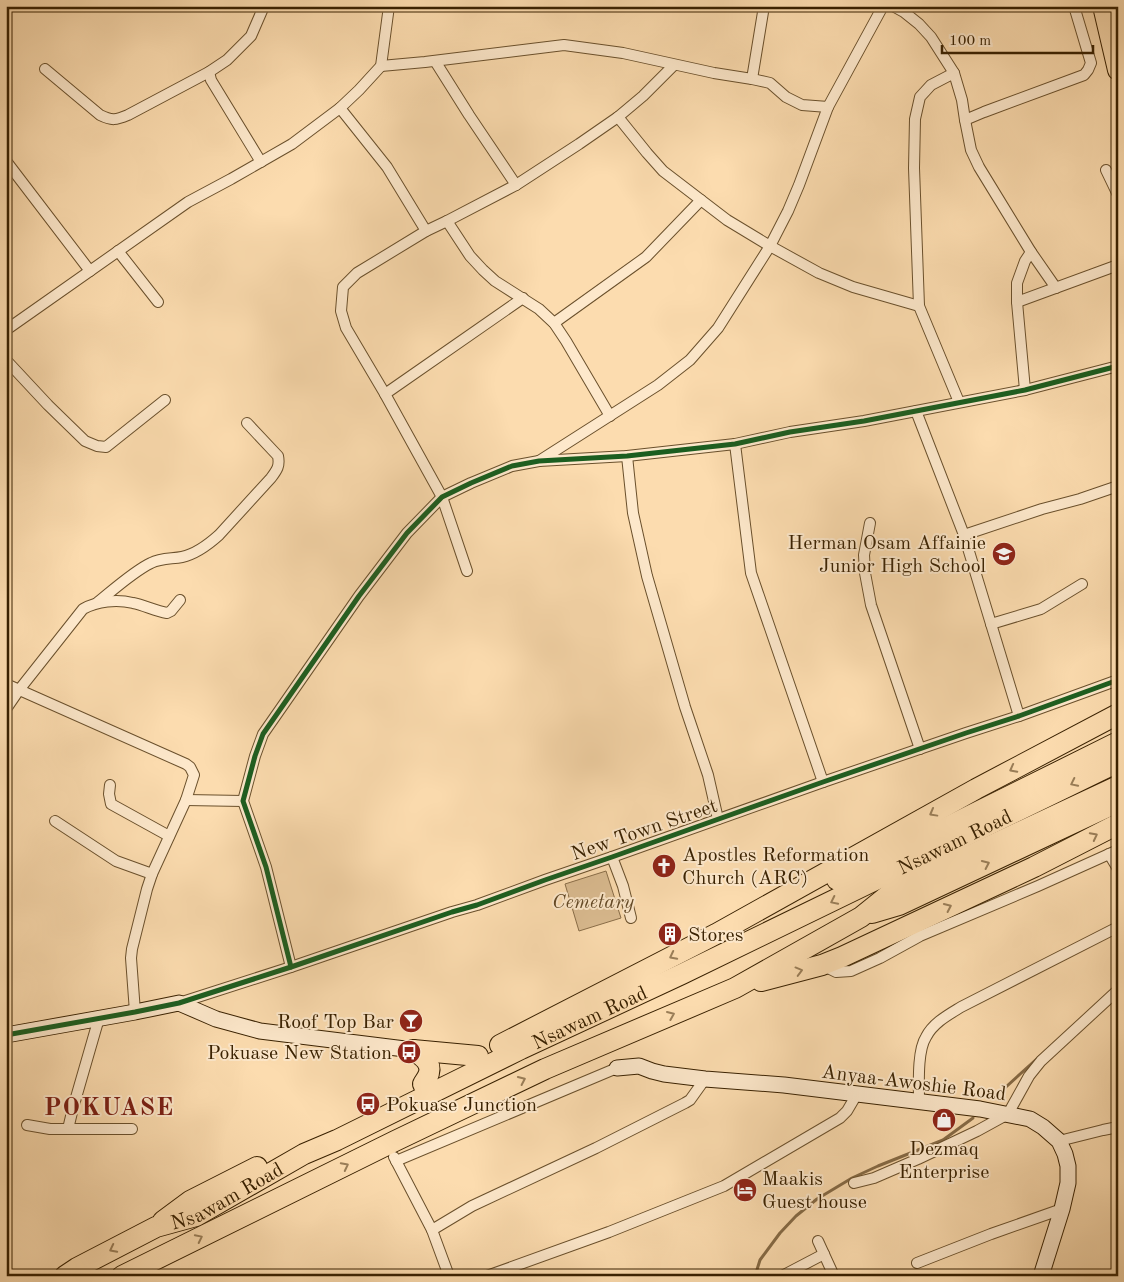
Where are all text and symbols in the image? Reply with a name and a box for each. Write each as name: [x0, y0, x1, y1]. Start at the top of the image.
scale bar: [942, 22, 1093, 54]
text: 100 m: [949, 34, 991, 49]
place label: Herman Osam Affainie Junior High School: [787, 534, 986, 577]
school or university icon: Herman Osam Affainie Junior High School: [991, 541, 1017, 567]
one-way arrow: [1009, 763, 1018, 773]
one-way arrow: [1070, 777, 1079, 787]
street label: New Town Street: [569, 797, 720, 865]
one-way arrow: [930, 806, 939, 816]
street label: Nsawam Road: [895, 807, 1016, 880]
one-way arrow: [1089, 832, 1098, 842]
place label: Apostles Reformation Church (ARC): [682, 846, 869, 889]
church icon: Apostles Reformation Church (ARC): [651, 853, 677, 879]
one-way arrow: [981, 860, 990, 870]
park label: Cemetary: [552, 893, 635, 913]
one-way arrow: [830, 894, 839, 905]
one-way arrow: [943, 903, 952, 913]
building icon: Stores: [657, 921, 683, 947]
place label: Stores: [688, 926, 743, 946]
one-way arrow: [669, 950, 678, 960]
one-way arrow: [794, 966, 803, 977]
street label: Nsawam Road: [530, 984, 651, 1054]
bar icon: Roof Top Bar: [398, 1008, 424, 1034]
one-way arrow: [666, 1011, 675, 1021]
place label: Roof Top Bar: [277, 1013, 394, 1033]
bus stop icon: Pokuase New Station: [396, 1039, 422, 1065]
place label: Pokuase New Station: [207, 1044, 392, 1064]
street label: Anyaa-Awoshie Road: [820, 1063, 1007, 1105]
one-way arrow: [517, 1076, 526, 1086]
bus stop icon: Pokuase Junction: [355, 1091, 381, 1117]
district label: POKUASE: [44, 1096, 174, 1121]
place label: Pokuase Junction: [386, 1096, 537, 1116]
shop icon: Dezmaq Enterprise: [931, 1107, 957, 1133]
place label: Dezmaq Enterprise: [899, 1140, 989, 1183]
street label: Nsawam Road: [169, 1160, 287, 1234]
one-way arrow: [339, 1162, 348, 1172]
place label: Maakis Guest house: [762, 1170, 867, 1213]
hotel icon: Maakis Guest house: [732, 1177, 758, 1203]
one-way arrow: [194, 1233, 203, 1244]
one-way arrow: [109, 1243, 118, 1253]

